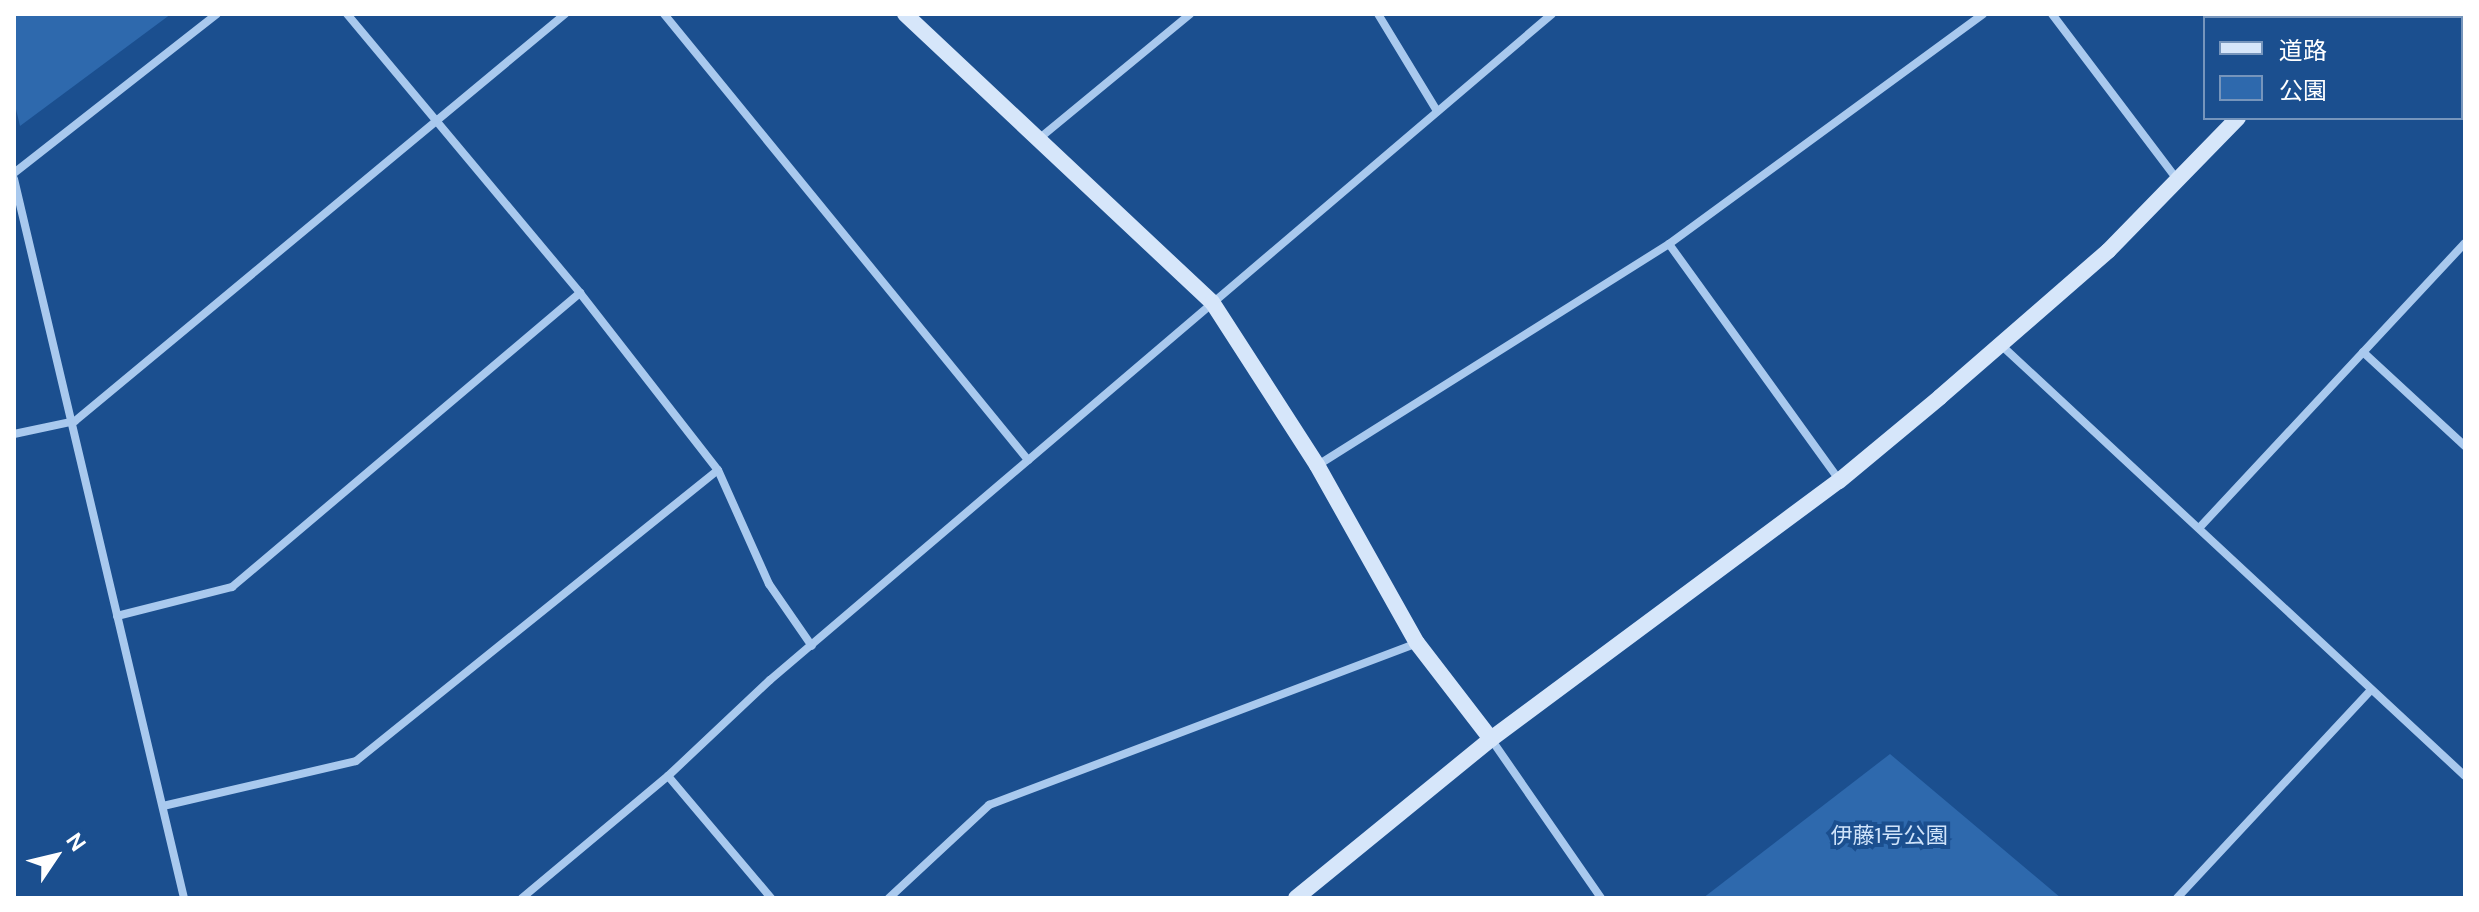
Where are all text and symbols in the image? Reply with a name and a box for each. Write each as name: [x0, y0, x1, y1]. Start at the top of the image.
legend: [2203, 16, 2463, 120]
text: 道路: [2279, 35, 2327, 66]
text: 公園: [2279, 75, 2327, 106]
north arrow: [16, 816, 96, 896]
park label: 伊藤1号公園: [1831, 823, 1947, 849]
text: N: [60, 827, 93, 857]

